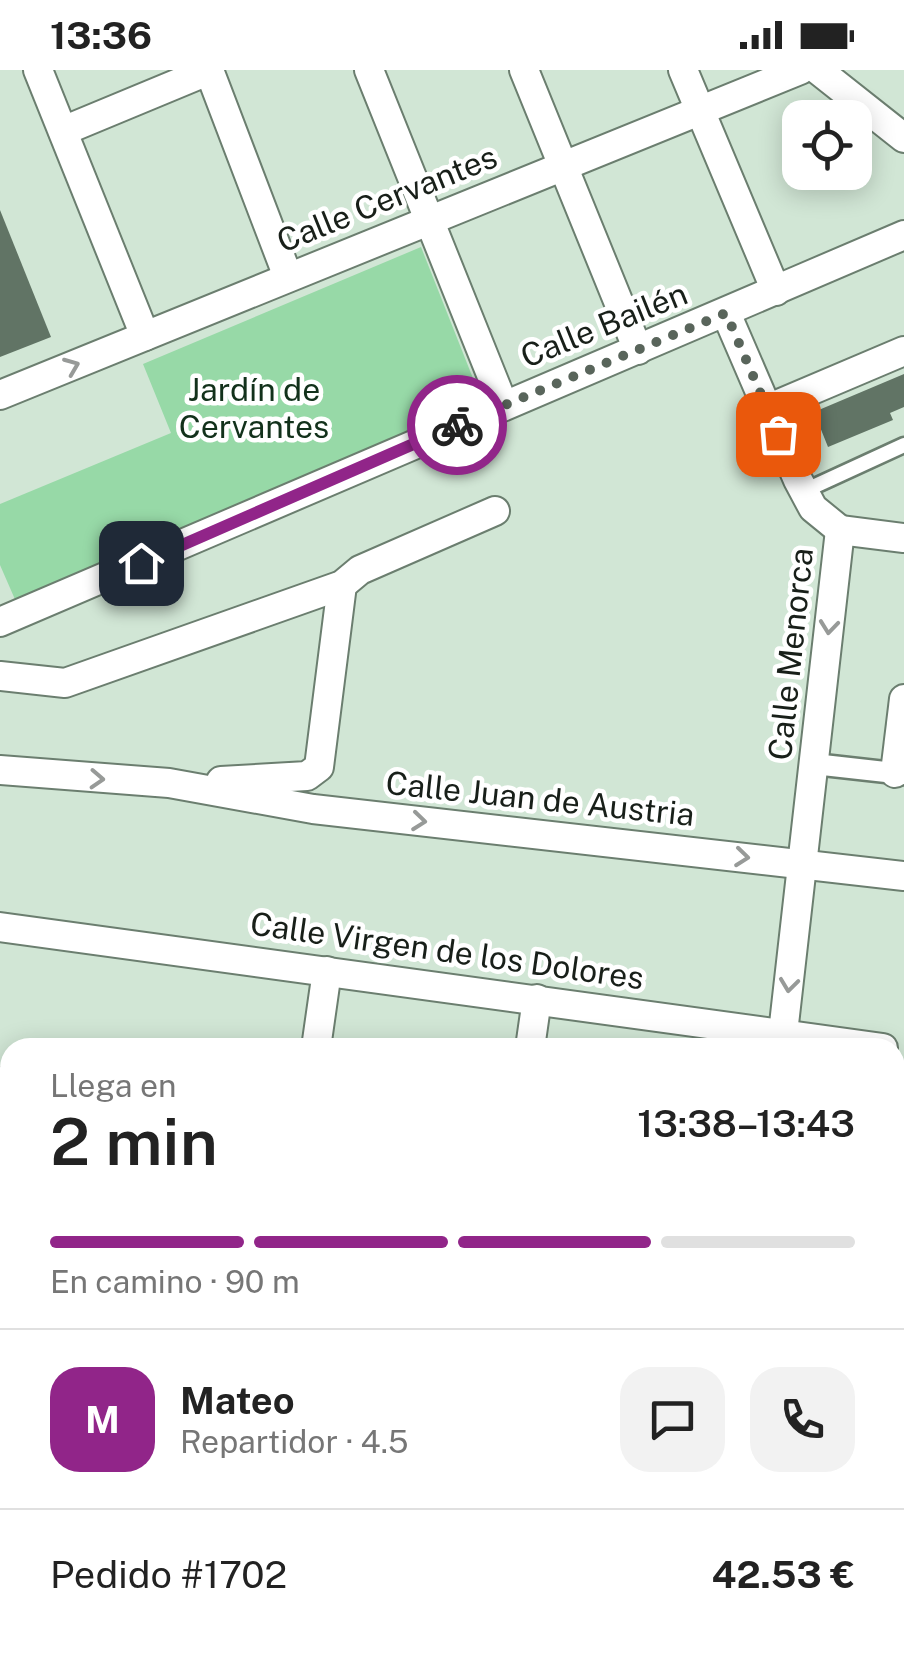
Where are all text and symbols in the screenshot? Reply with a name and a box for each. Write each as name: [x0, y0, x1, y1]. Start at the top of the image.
text: 13:36: [50, 13, 152, 58]
map controls: [782, 100, 872, 190]
button: locate: [782, 100, 872, 190]
street label: Calle Cervantes: [271, 138, 502, 259]
street label: Calle Bailén: [515, 274, 692, 375]
one-way arrow: [62, 357, 80, 377]
park label: Jardín de Cervantes: [179, 371, 329, 445]
courier: [407, 375, 507, 475]
pin: [736, 392, 821, 477]
icon: bike: [430, 398, 485, 453]
icon: bag: [751, 407, 806, 462]
pin: [99, 521, 184, 606]
icon: home: [114, 536, 169, 591]
street label: Calle Menorca: [761, 546, 820, 762]
one-way arrow: [819, 619, 840, 635]
street label: Calle Juan de Austria: [384, 764, 696, 833]
one-way arrow: [90, 768, 106, 789]
one-way arrow: [411, 810, 427, 831]
one-way arrow: [734, 846, 750, 867]
street label: Calle Virgen de los Dolores: [248, 905, 646, 996]
one-way arrow: [779, 977, 800, 993]
text: Llega en: [50, 1067, 176, 1104]
text: 13:38–13:43: [637, 1101, 855, 1146]
text: 2 min: [50, 1103, 218, 1180]
text: En camino · 90 m: [50, 1263, 300, 1300]
button: chat: [620, 1367, 725, 1472]
button: phone: [750, 1367, 855, 1472]
text: Mateo: [180, 1378, 295, 1423]
text: M: [85, 1397, 120, 1442]
text: Repartidor · 4.5: [180, 1423, 408, 1460]
text: Pedido #1702: [50, 1552, 287, 1597]
text: 42.53 €: [711, 1552, 855, 1597]

